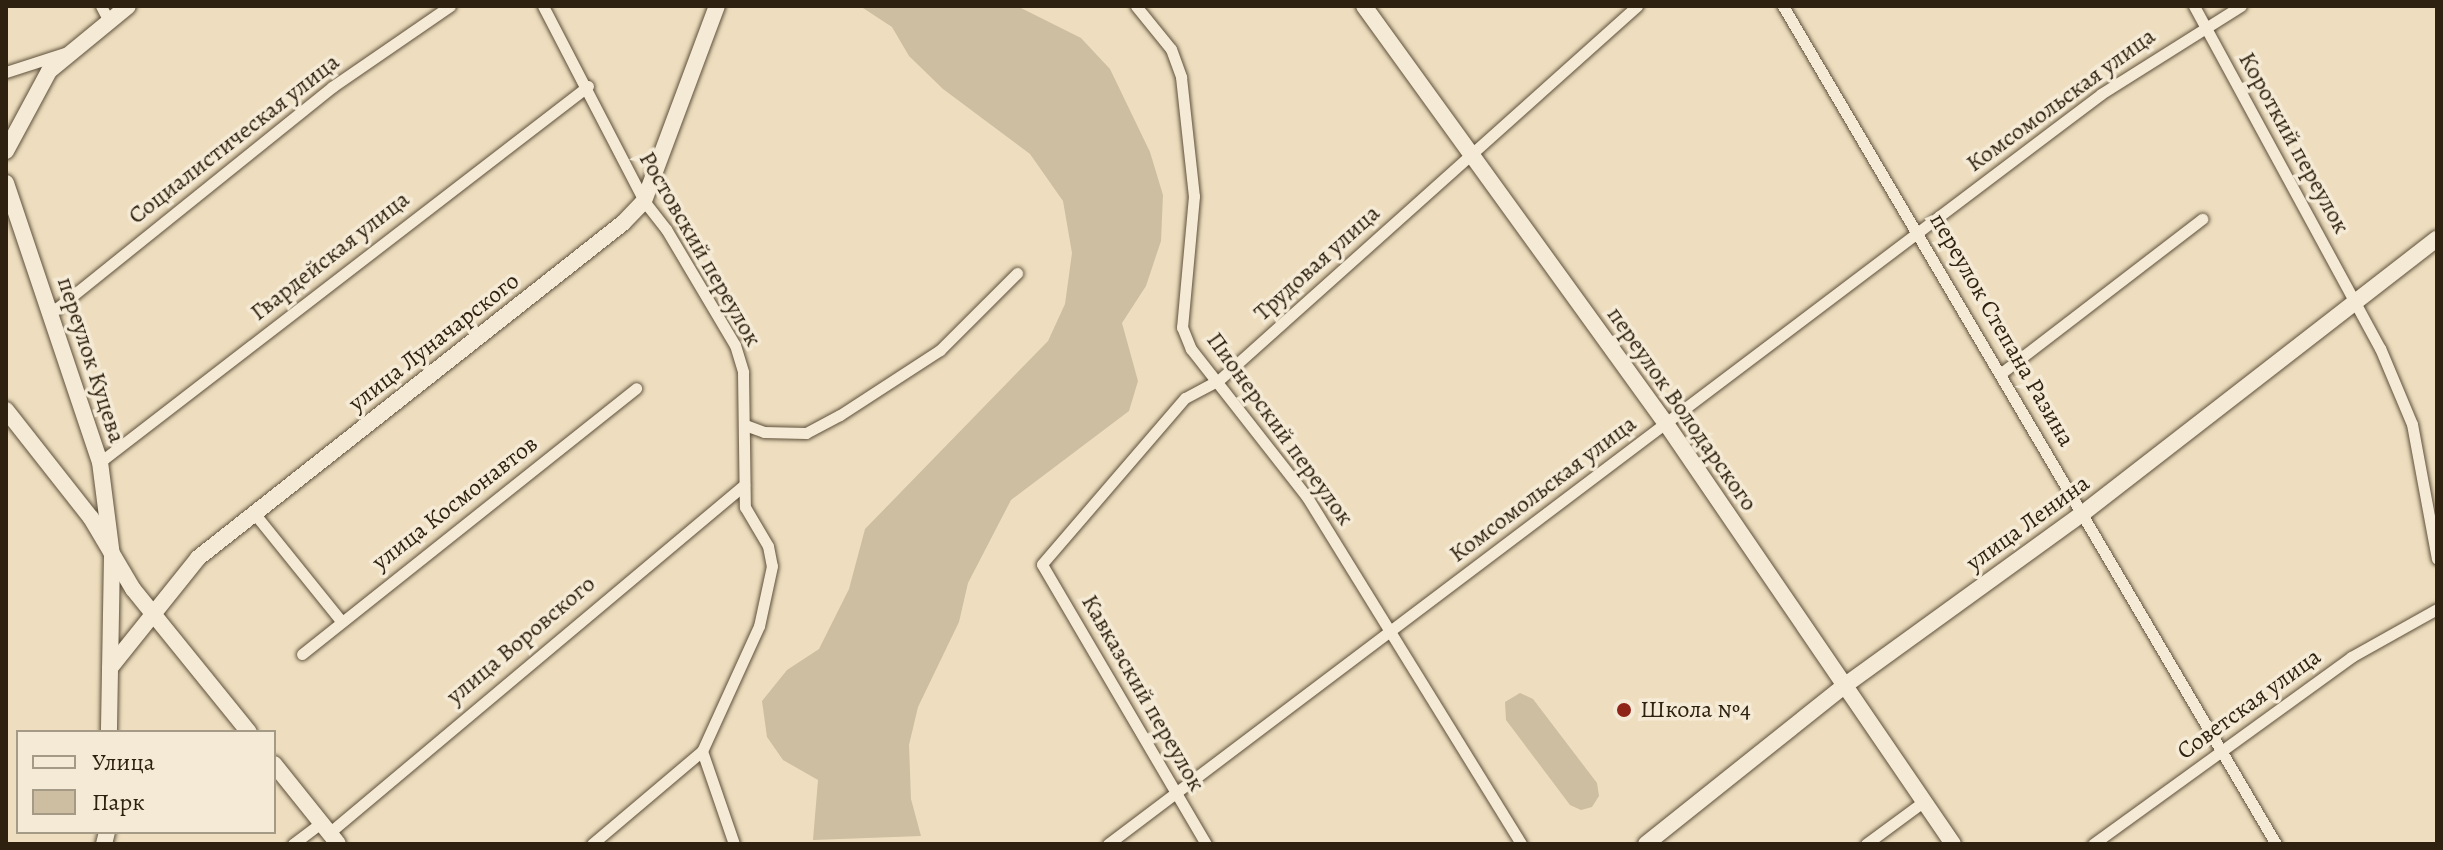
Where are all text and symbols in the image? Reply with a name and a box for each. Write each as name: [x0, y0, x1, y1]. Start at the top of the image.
street label: Комсомольская улица: [1961, 22, 2161, 178]
street label: Короткий переулок: [2232, 47, 2356, 239]
street label: Социалистическая улица: [123, 48, 345, 230]
street label: Ростовский переулок: [632, 146, 768, 352]
street label: Гвардейская улица: [245, 185, 415, 327]
street label: Трудовая улица: [1248, 199, 1386, 327]
street label: переулок Степана Разина: [1923, 208, 2081, 452]
street label: улица Луначарского: [343, 266, 525, 418]
street label: переулок Куцева: [51, 274, 131, 446]
street label: переулок Володарского: [1601, 301, 1763, 517]
street label: Пионерский переулок: [1200, 327, 1360, 531]
street label: Комсомольская улица: [1444, 409, 1642, 569]
street label: улица Космонавтов: [367, 429, 543, 577]
street label: улица Ленина: [1961, 469, 2095, 577]
street label: улица Воровского: [441, 569, 601, 711]
street label: Кавказский переулок: [1075, 590, 1211, 796]
street label: Советская улица: [2171, 642, 2327, 766]
place label: Школа №4: [1640, 696, 1751, 724]
marker: Школа №4: [1615, 701, 1633, 719]
legend: [16, 730, 276, 834]
text: Улица: [92, 746, 155, 778]
text: Парк: [92, 786, 145, 818]

